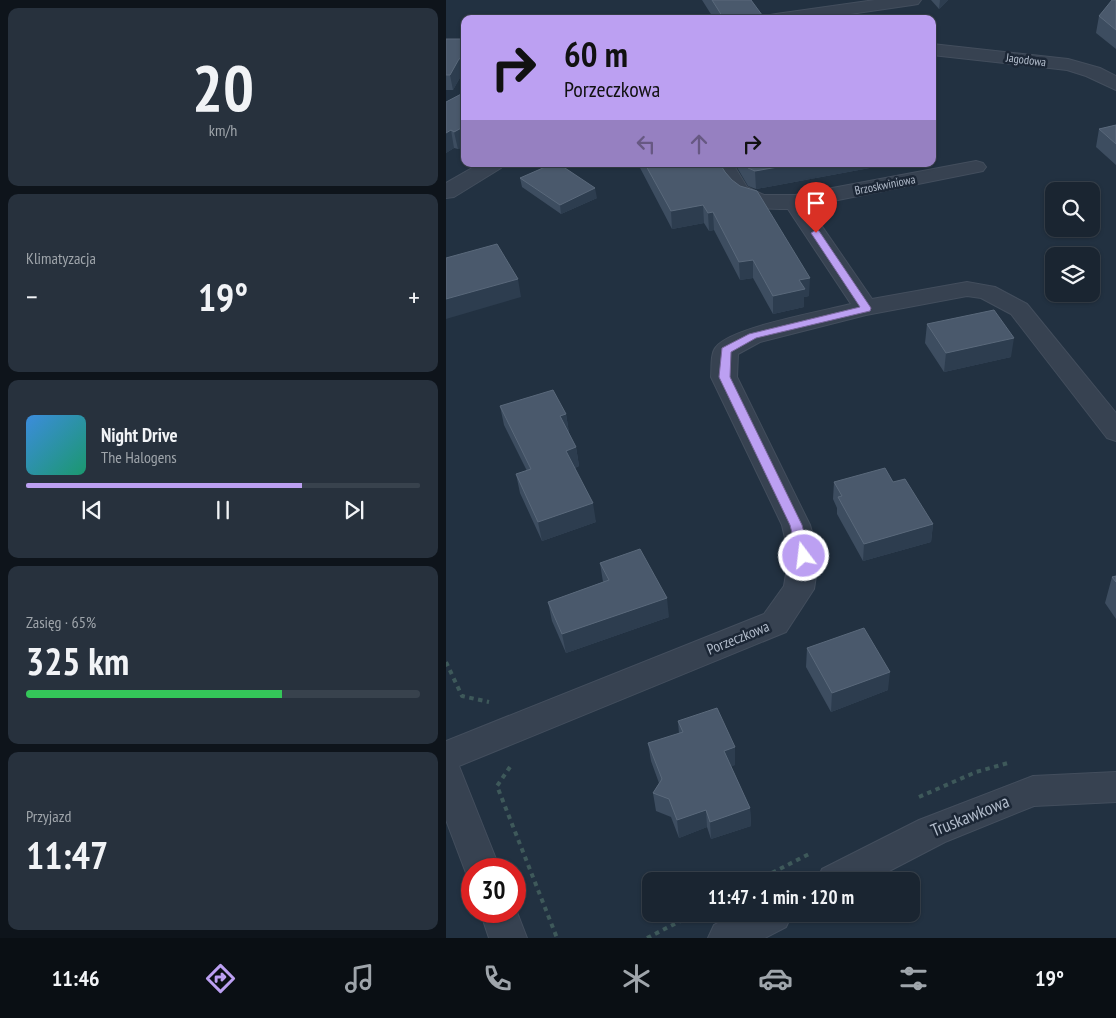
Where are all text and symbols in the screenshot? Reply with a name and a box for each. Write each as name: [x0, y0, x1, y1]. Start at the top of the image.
text: 60 m: [564, 31, 628, 77]
icon: right: [481, 35, 546, 100]
text: 20: [192, 45, 254, 129]
street label: Jagodowa: [1004, 49, 1047, 69]
text: Porzeczkowa: [564, 75, 660, 103]
text: km/h: [209, 120, 237, 140]
icon: left: [632, 130, 660, 158]
icon: ahead: [685, 130, 713, 158]
icon: right: [738, 130, 766, 158]
street label: Brzoskwiniowa: [853, 171, 917, 198]
pin: [795, 182, 837, 233]
map controls: [1045, 182, 1100, 302]
button: search: [1045, 182, 1100, 237]
icon: arrive: [802, 189, 830, 217]
button: layers: [1045, 247, 1100, 302]
text: Klimatyzacja: [26, 248, 96, 268]
text: 19°: [198, 272, 248, 321]
text: −: [26, 278, 38, 315]
text: +: [408, 278, 420, 315]
text: Night Drive: [101, 423, 178, 447]
text: The Halogens: [101, 447, 177, 467]
icon: previous: [78, 496, 106, 524]
icon: pause: [209, 496, 237, 524]
icon: next: [340, 496, 368, 524]
position arrow: [777, 529, 829, 581]
text: Zasięg · 65%: [26, 612, 96, 632]
street label: Porzeczkowa: [704, 616, 772, 659]
text: 325 km: [26, 636, 129, 685]
street label: Truskawkowa: [927, 789, 1012, 842]
text: Przyjazd: [26, 806, 71, 826]
text: 11:47: [26, 830, 108, 879]
speed limit sign: 30: [461, 858, 526, 923]
text: 11:47 · 1 min · 120 m: [708, 885, 854, 909]
icon: directions: [203, 961, 238, 996]
icon: music: [342, 961, 377, 996]
icon: phone: [480, 961, 515, 996]
icon: climate: [619, 961, 654, 996]
icon: car: [758, 961, 793, 996]
icon: filters: [896, 961, 931, 996]
text: 11:46: [52, 964, 99, 992]
text: 19°: [1035, 964, 1064, 992]

